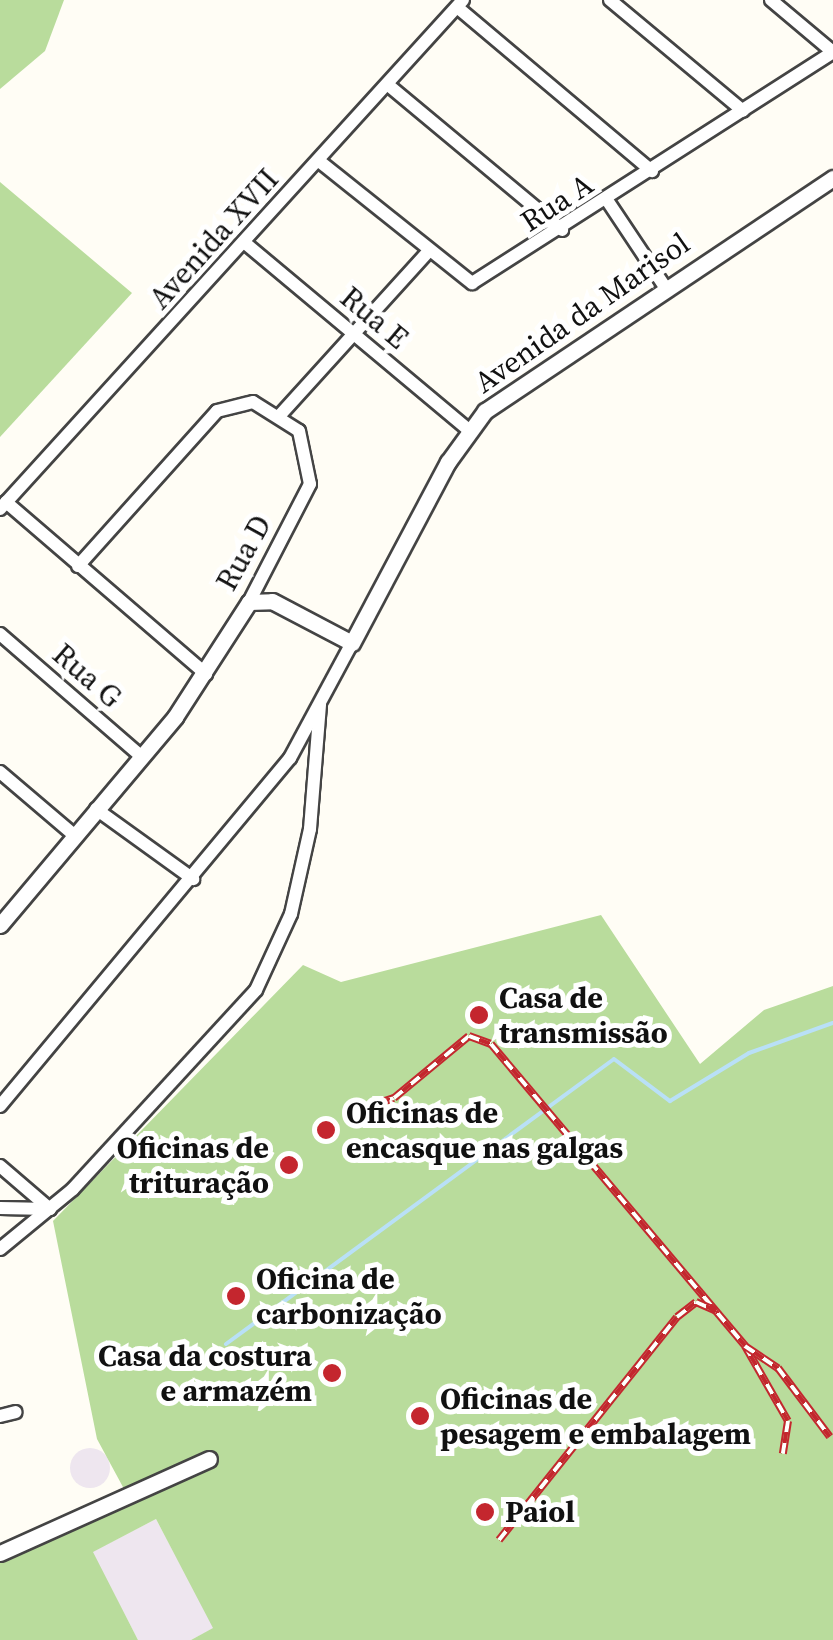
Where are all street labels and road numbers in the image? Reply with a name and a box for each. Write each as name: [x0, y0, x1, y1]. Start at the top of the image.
street label: Avenida XVII: [142, 162, 286, 316]
street label: Rua A: [514, 166, 600, 240]
street label: Avenida da Marisol: [467, 225, 697, 401]
street label: Rua E: [333, 279, 415, 357]
street label: Rua D: [209, 509, 279, 597]
street label: Rua G: [45, 636, 129, 716]

